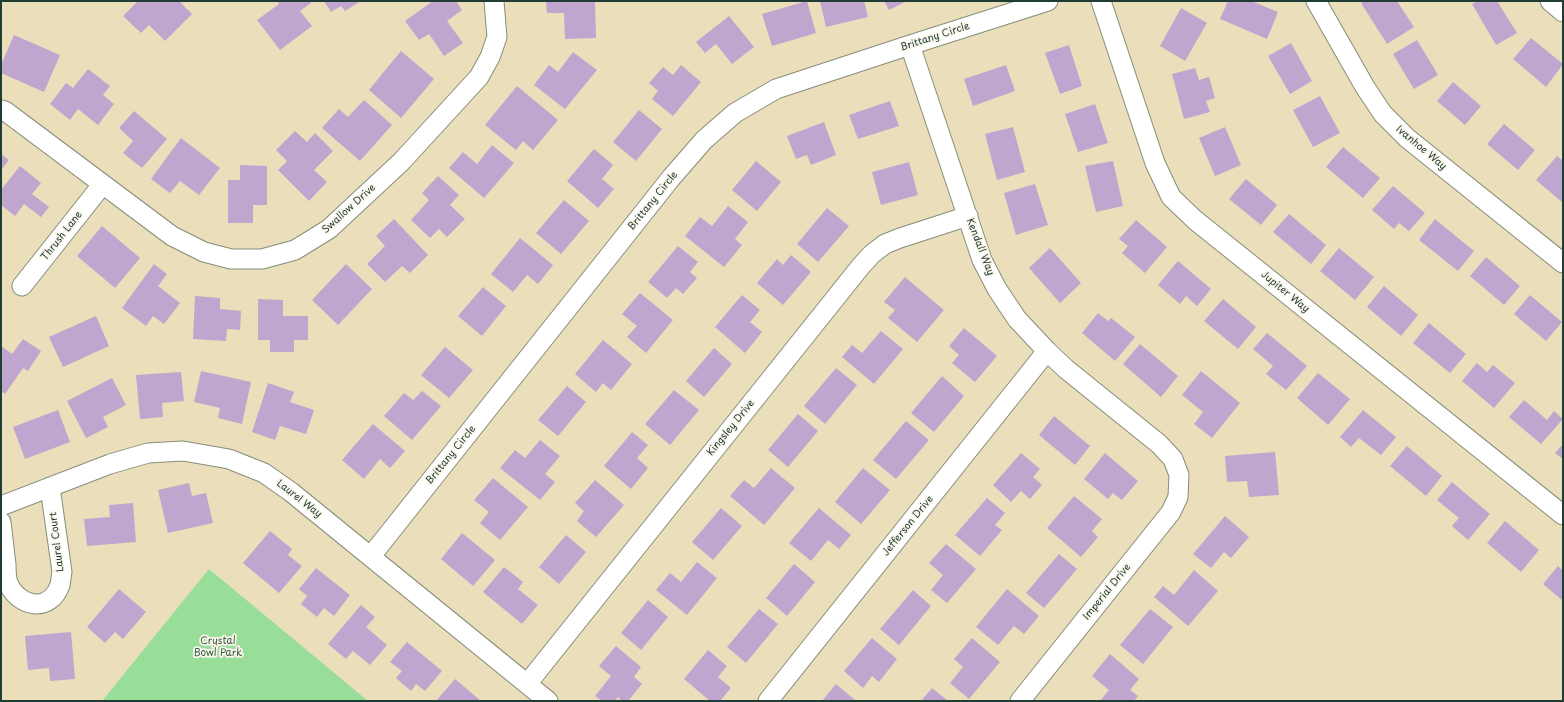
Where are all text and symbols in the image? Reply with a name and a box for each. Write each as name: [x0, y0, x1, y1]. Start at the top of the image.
street label: Brittany Circle: [899, 20, 971, 54]
street label: Ivanhoe Way: [1393, 123, 1449, 173]
street label: Brittany Circle: [626, 169, 680, 233]
street label: Swallow Drive: [320, 182, 378, 236]
street label: Thrush Lane: [39, 209, 85, 263]
street label: Kendall Way: [964, 217, 996, 277]
street label: Jupiter Way: [1258, 269, 1312, 315]
street label: Kingsley Drive: [705, 398, 757, 458]
street label: Brittany Circle: [424, 423, 478, 487]
street label: Laurel Way: [274, 478, 324, 520]
street label: Jefferson Drive: [880, 493, 936, 559]
street label: Laurel Court: [47, 511, 67, 573]
street label: Imperial Drive: [1081, 561, 1133, 623]
park label: Crystal Bowl Park: [194, 635, 242, 658]

